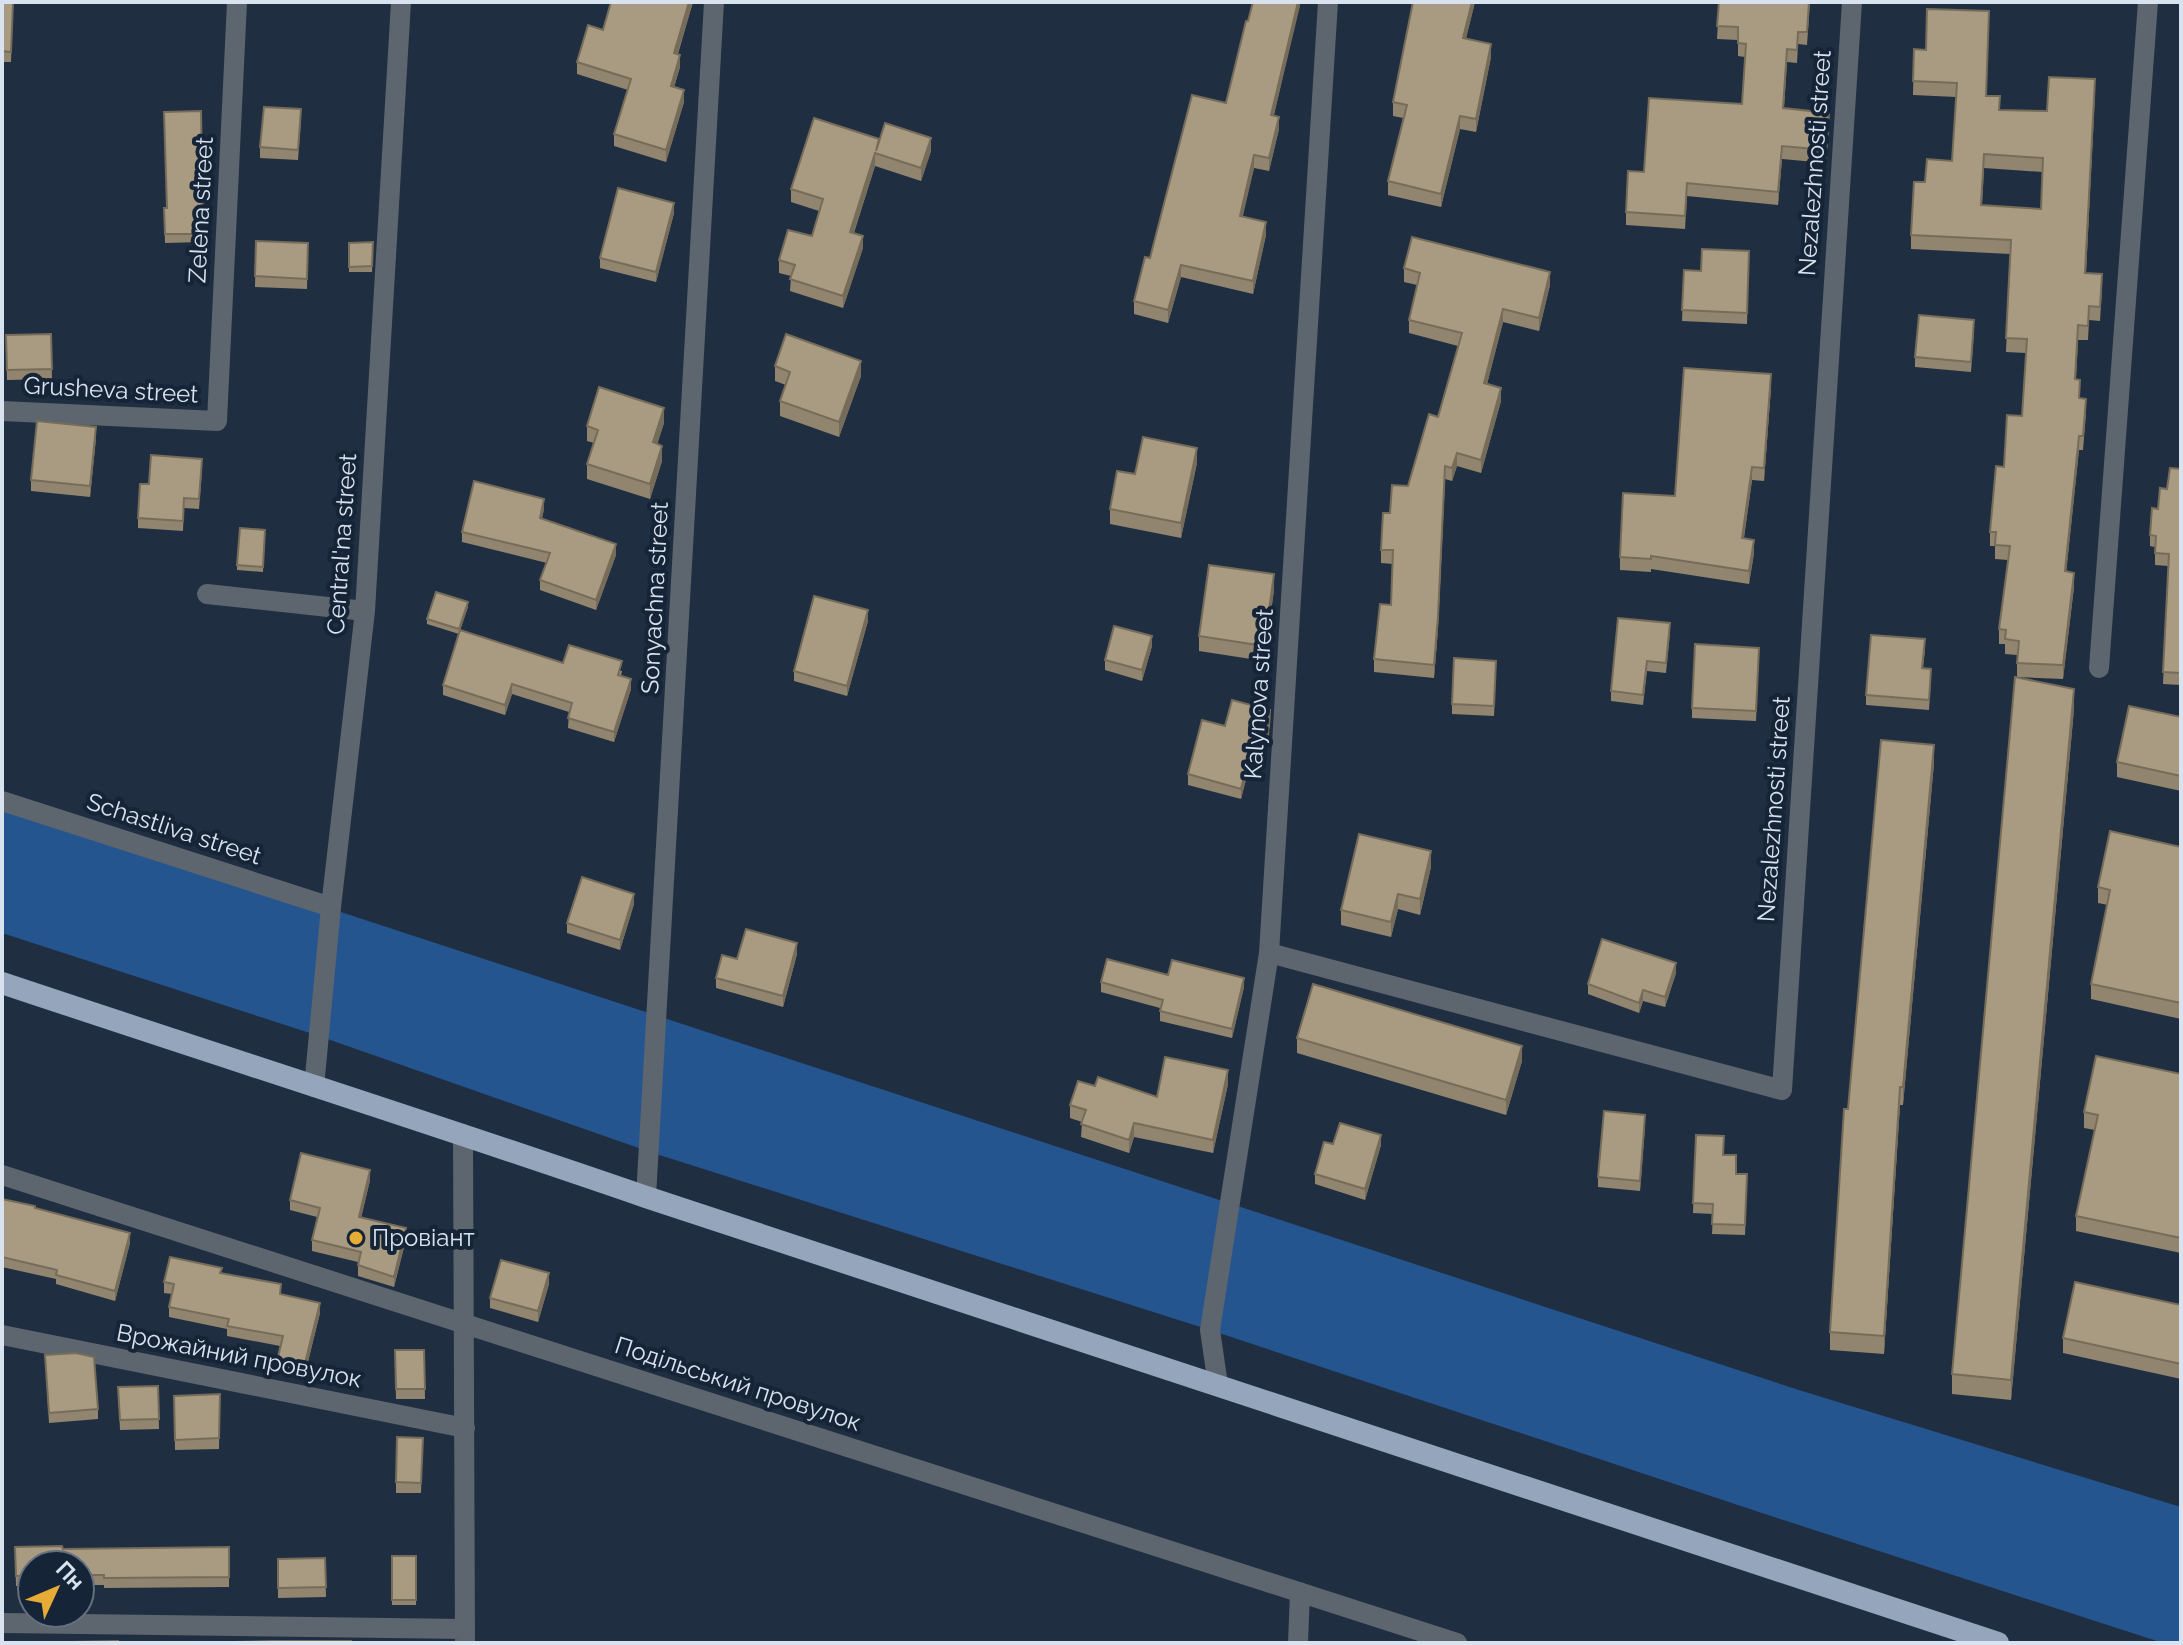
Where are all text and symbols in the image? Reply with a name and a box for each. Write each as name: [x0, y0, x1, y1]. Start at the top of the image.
street label: Nezalezhnosti street: [1792, 49, 1837, 277]
street label: Zelena street: [182, 136, 219, 284]
street label: Grusheva street: [23, 370, 199, 409]
street label: Central'na street: [321, 452, 362, 636]
street label: Sonyachna street: [635, 501, 674, 695]
street label: Kalynova street: [1238, 608, 1279, 780]
street label: Nezalezhnosti street: [1751, 695, 1796, 923]
street label: Schastliva street: [83, 787, 265, 870]
place label: Провіант: [372, 1223, 475, 1252]
marker: Провіант: [347, 1229, 365, 1247]
street label: Врожайний провулок: [114, 1318, 364, 1393]
street label: Подільський провулок: [612, 1330, 865, 1437]
north arrow: [16, 1549, 96, 1629]
text: Пн: [51, 1556, 90, 1595]

